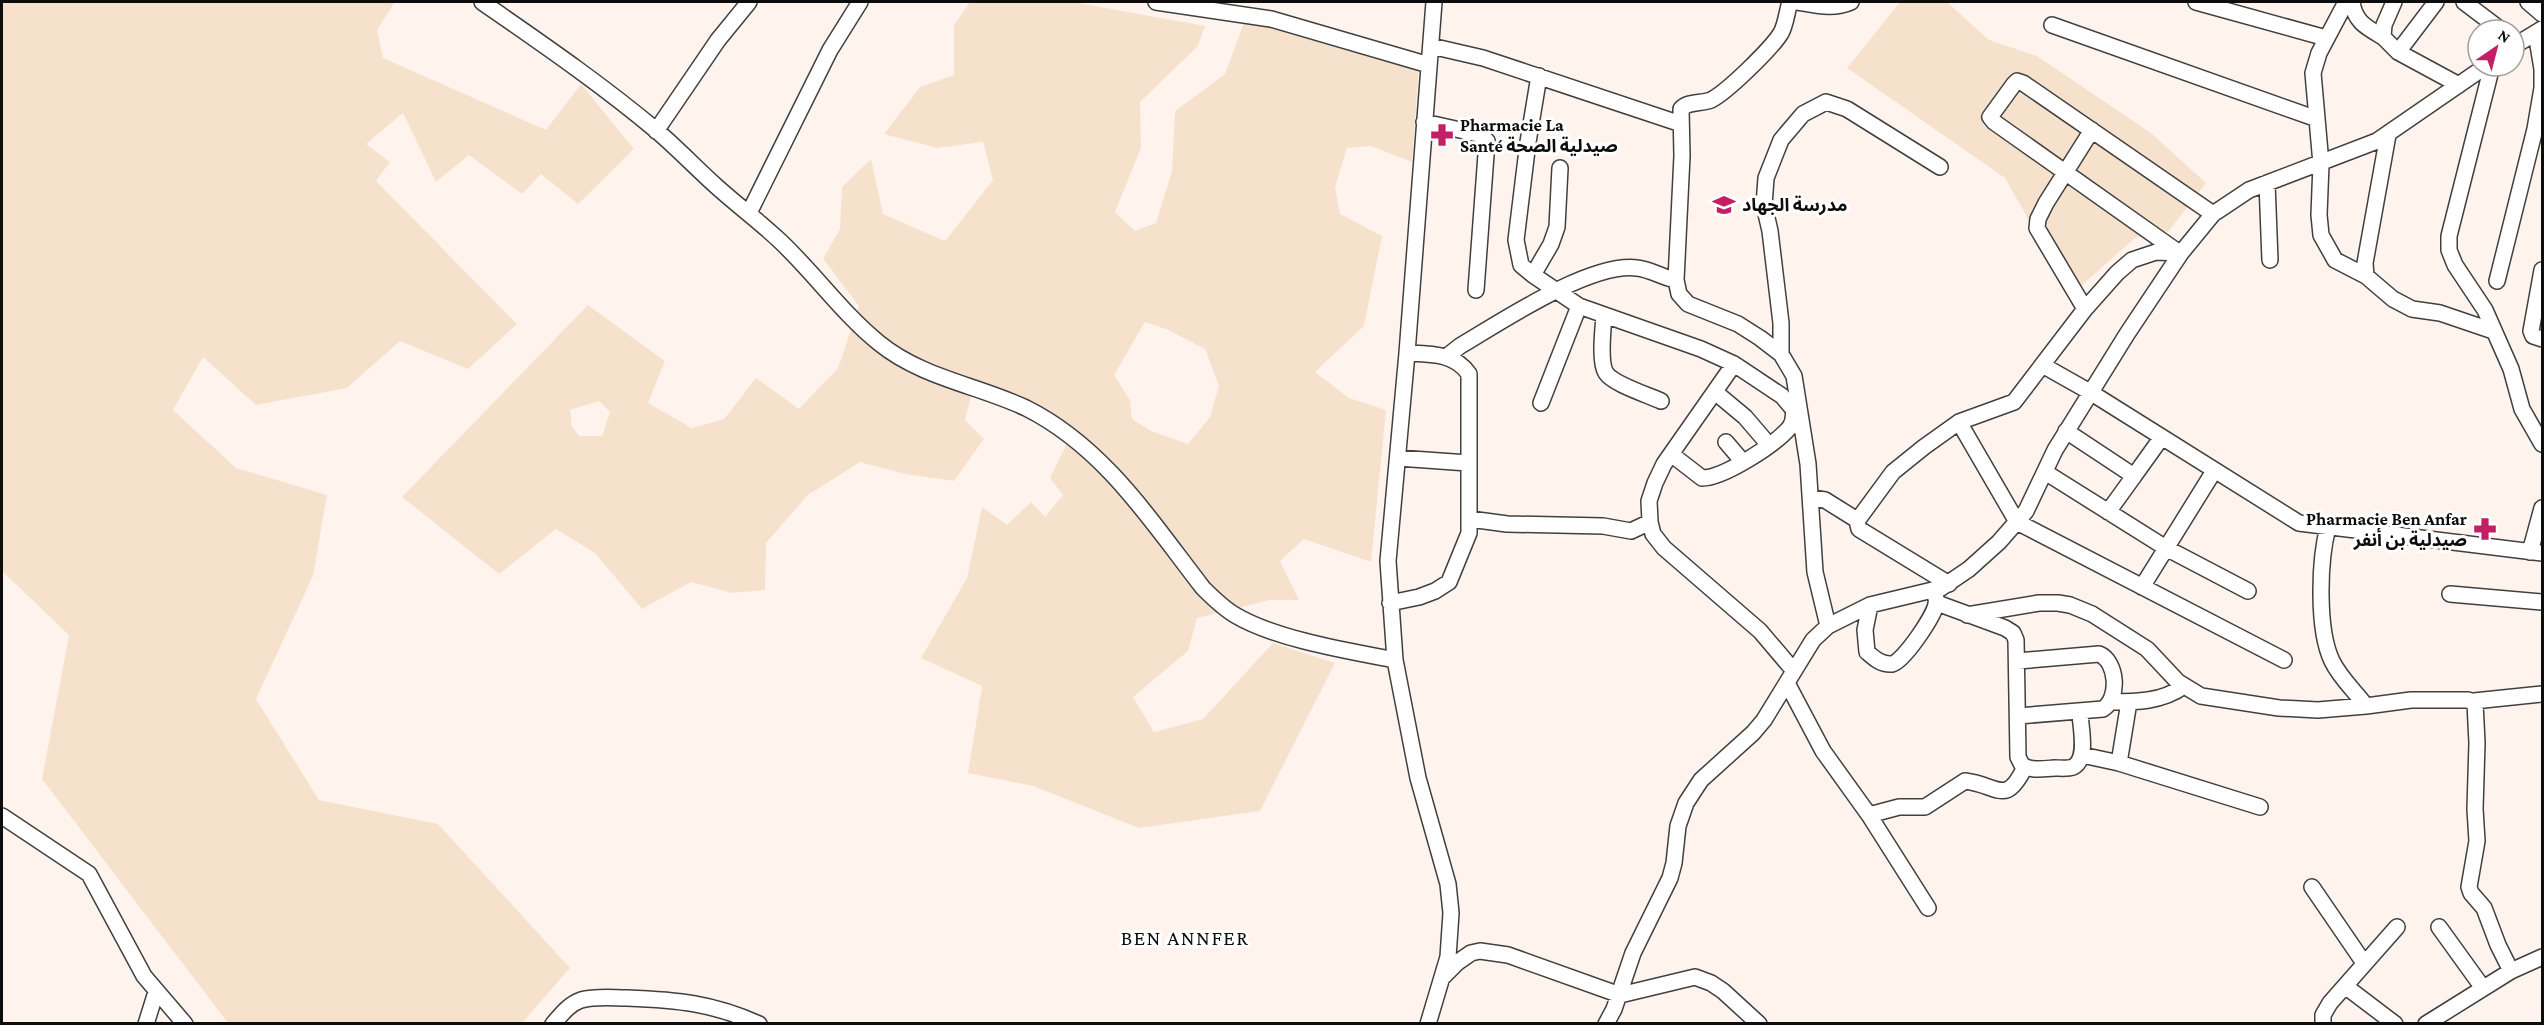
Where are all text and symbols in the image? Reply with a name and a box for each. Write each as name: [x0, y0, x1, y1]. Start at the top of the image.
north arrow: [2466, 18, 2526, 78]
text: N: [2495, 26, 2514, 46]
place label: Pharmacie La Santé صيدلية الصحة: [1460, 115, 1618, 156]
pharmacy icon: Pharmacie La Santé صيدلية الصحة: [1429, 122, 1455, 148]
school or university icon: مدرسة الجهاد: [1711, 192, 1737, 218]
place label: مدرسة الجهاد: [1742, 195, 1848, 216]
place label: Pharmacie Ben Anfar صيدلية بن أنفر: [2306, 509, 2467, 551]
pharmacy icon: Pharmacie Ben Anfar صيدلية بن أنفر: [2472, 516, 2498, 542]
district label: BEN ANNFER: [1121, 926, 1249, 950]

